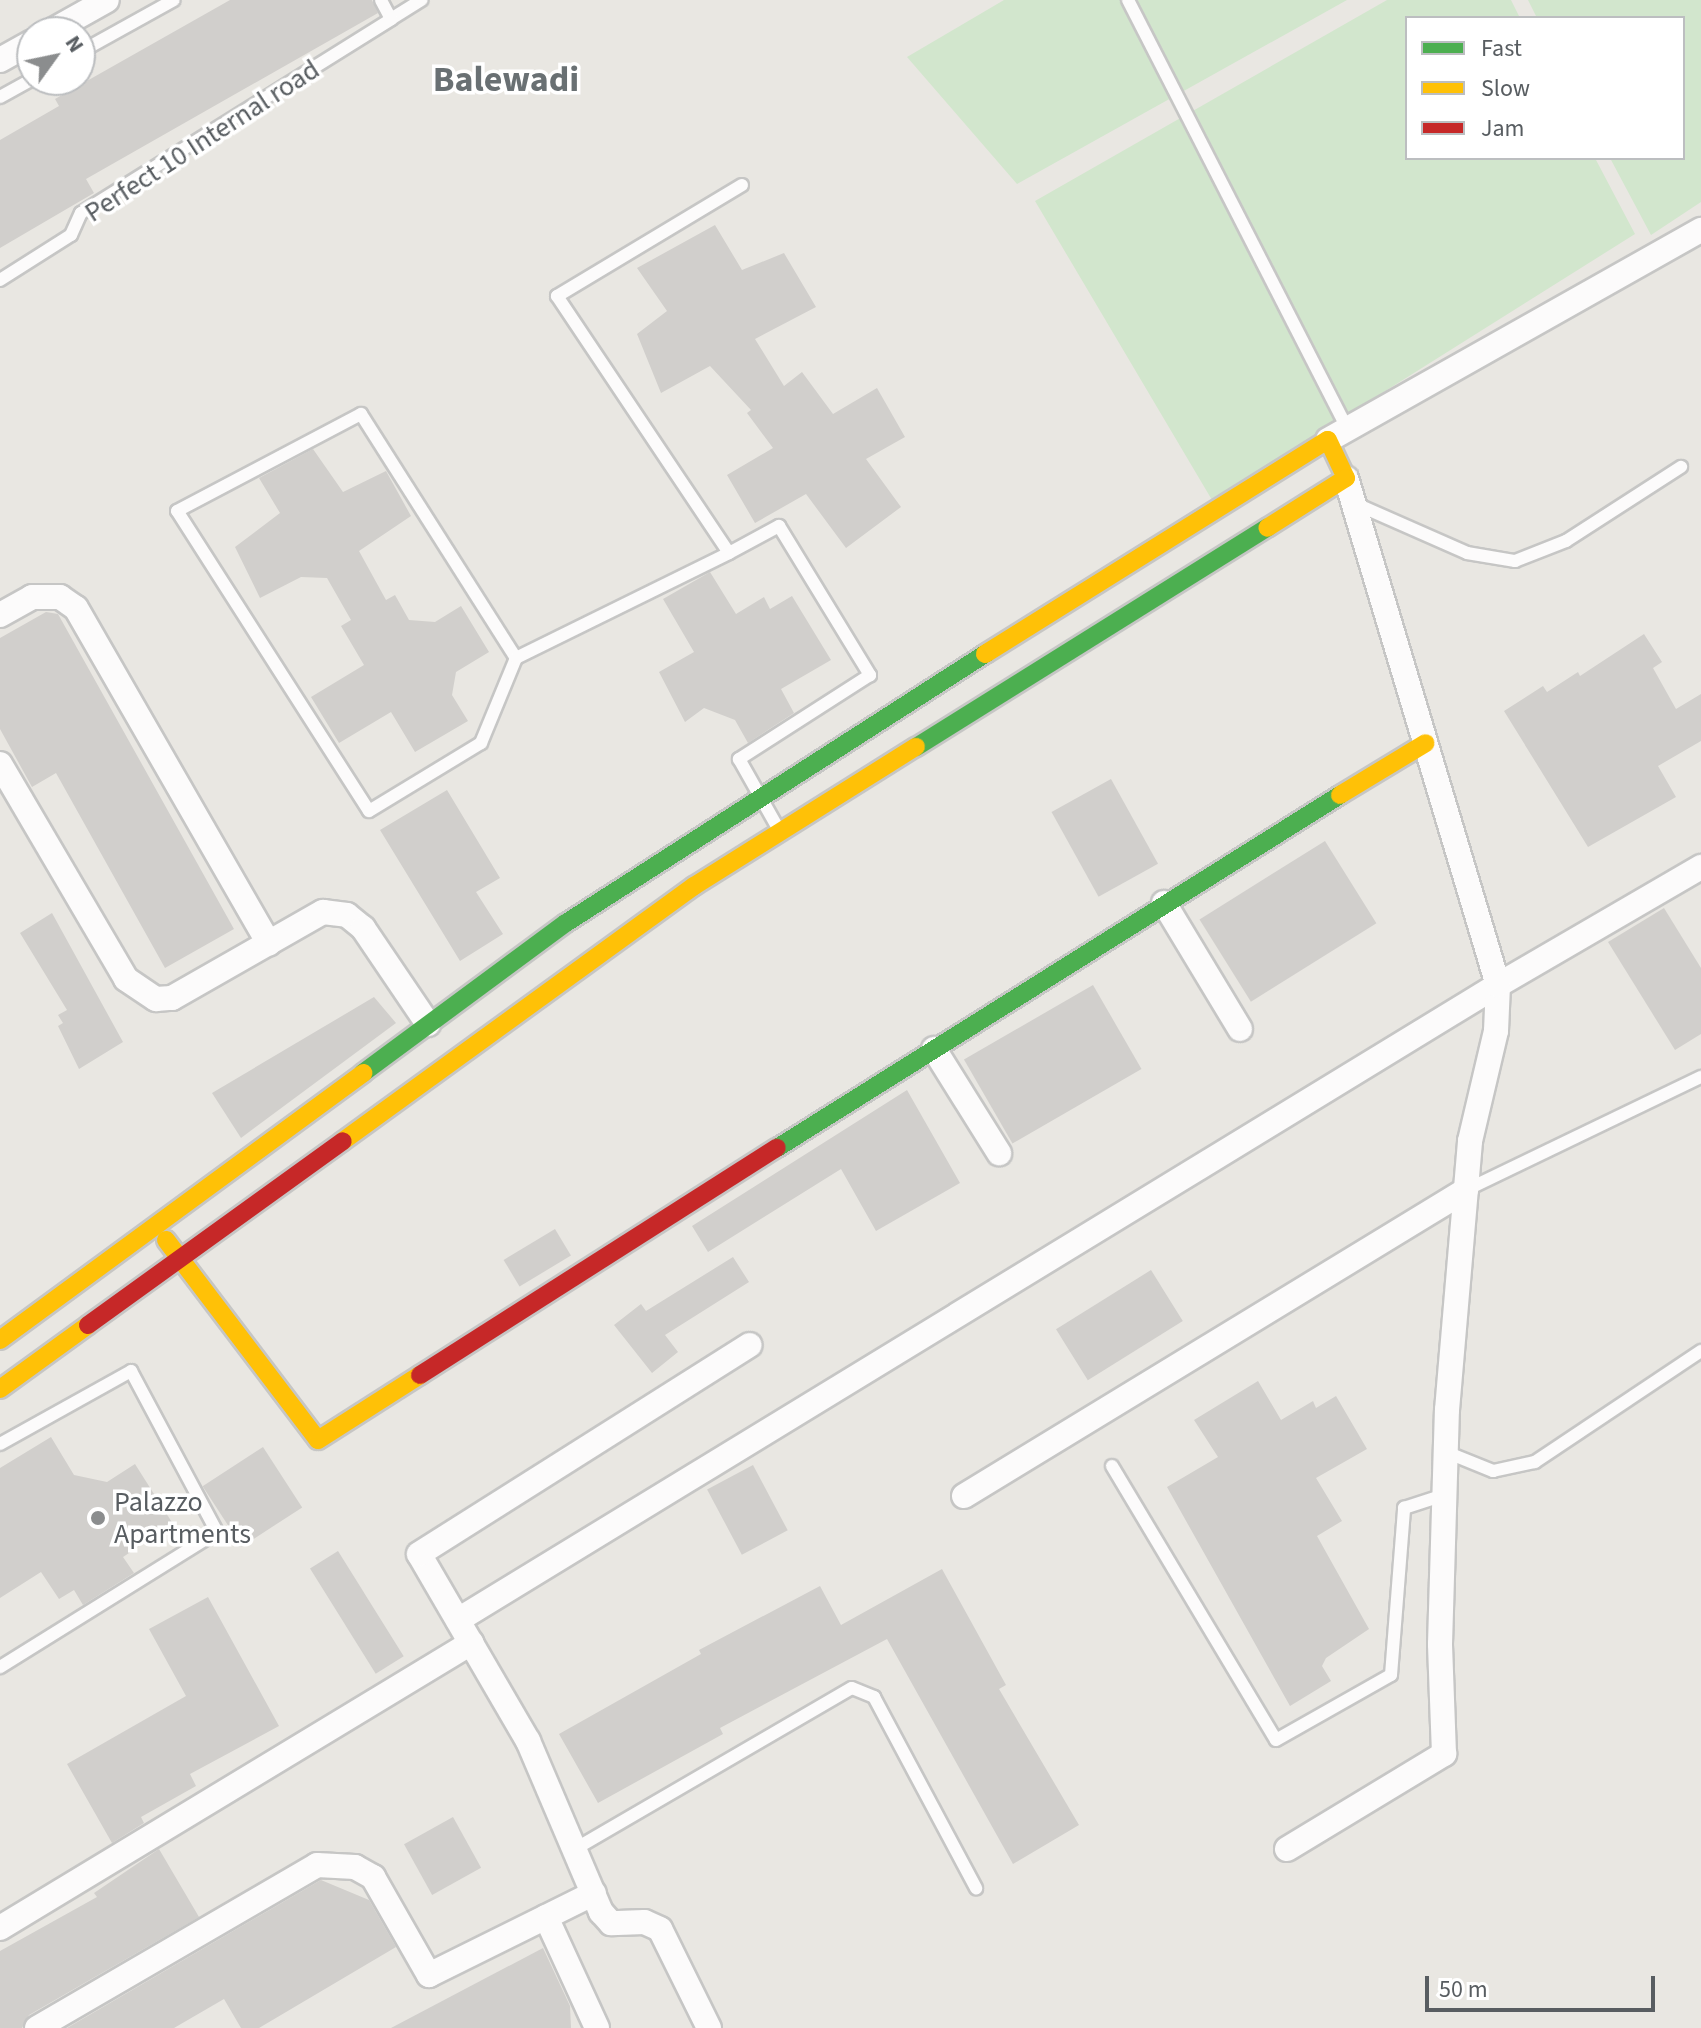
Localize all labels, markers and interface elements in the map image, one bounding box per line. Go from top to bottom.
north arrow [16,16,96,96]
legend [1405,16,1685,160]
text: N [57,29,92,59]
text: Fast [1481,31,1522,66]
street label: Perfect 10 Internal road [78,53,326,229]
district label: Balewadi [433,58,579,102]
text: Slow [1481,71,1530,106]
text: Jam [1481,111,1525,146]
place label: Palazzo Apartments [114,1485,251,1551]
marker: Palazzo Apartments [89,1509,107,1527]
scale bar [1429,1960,1659,2010]
text: 50 m [1439,1972,1488,2007]

